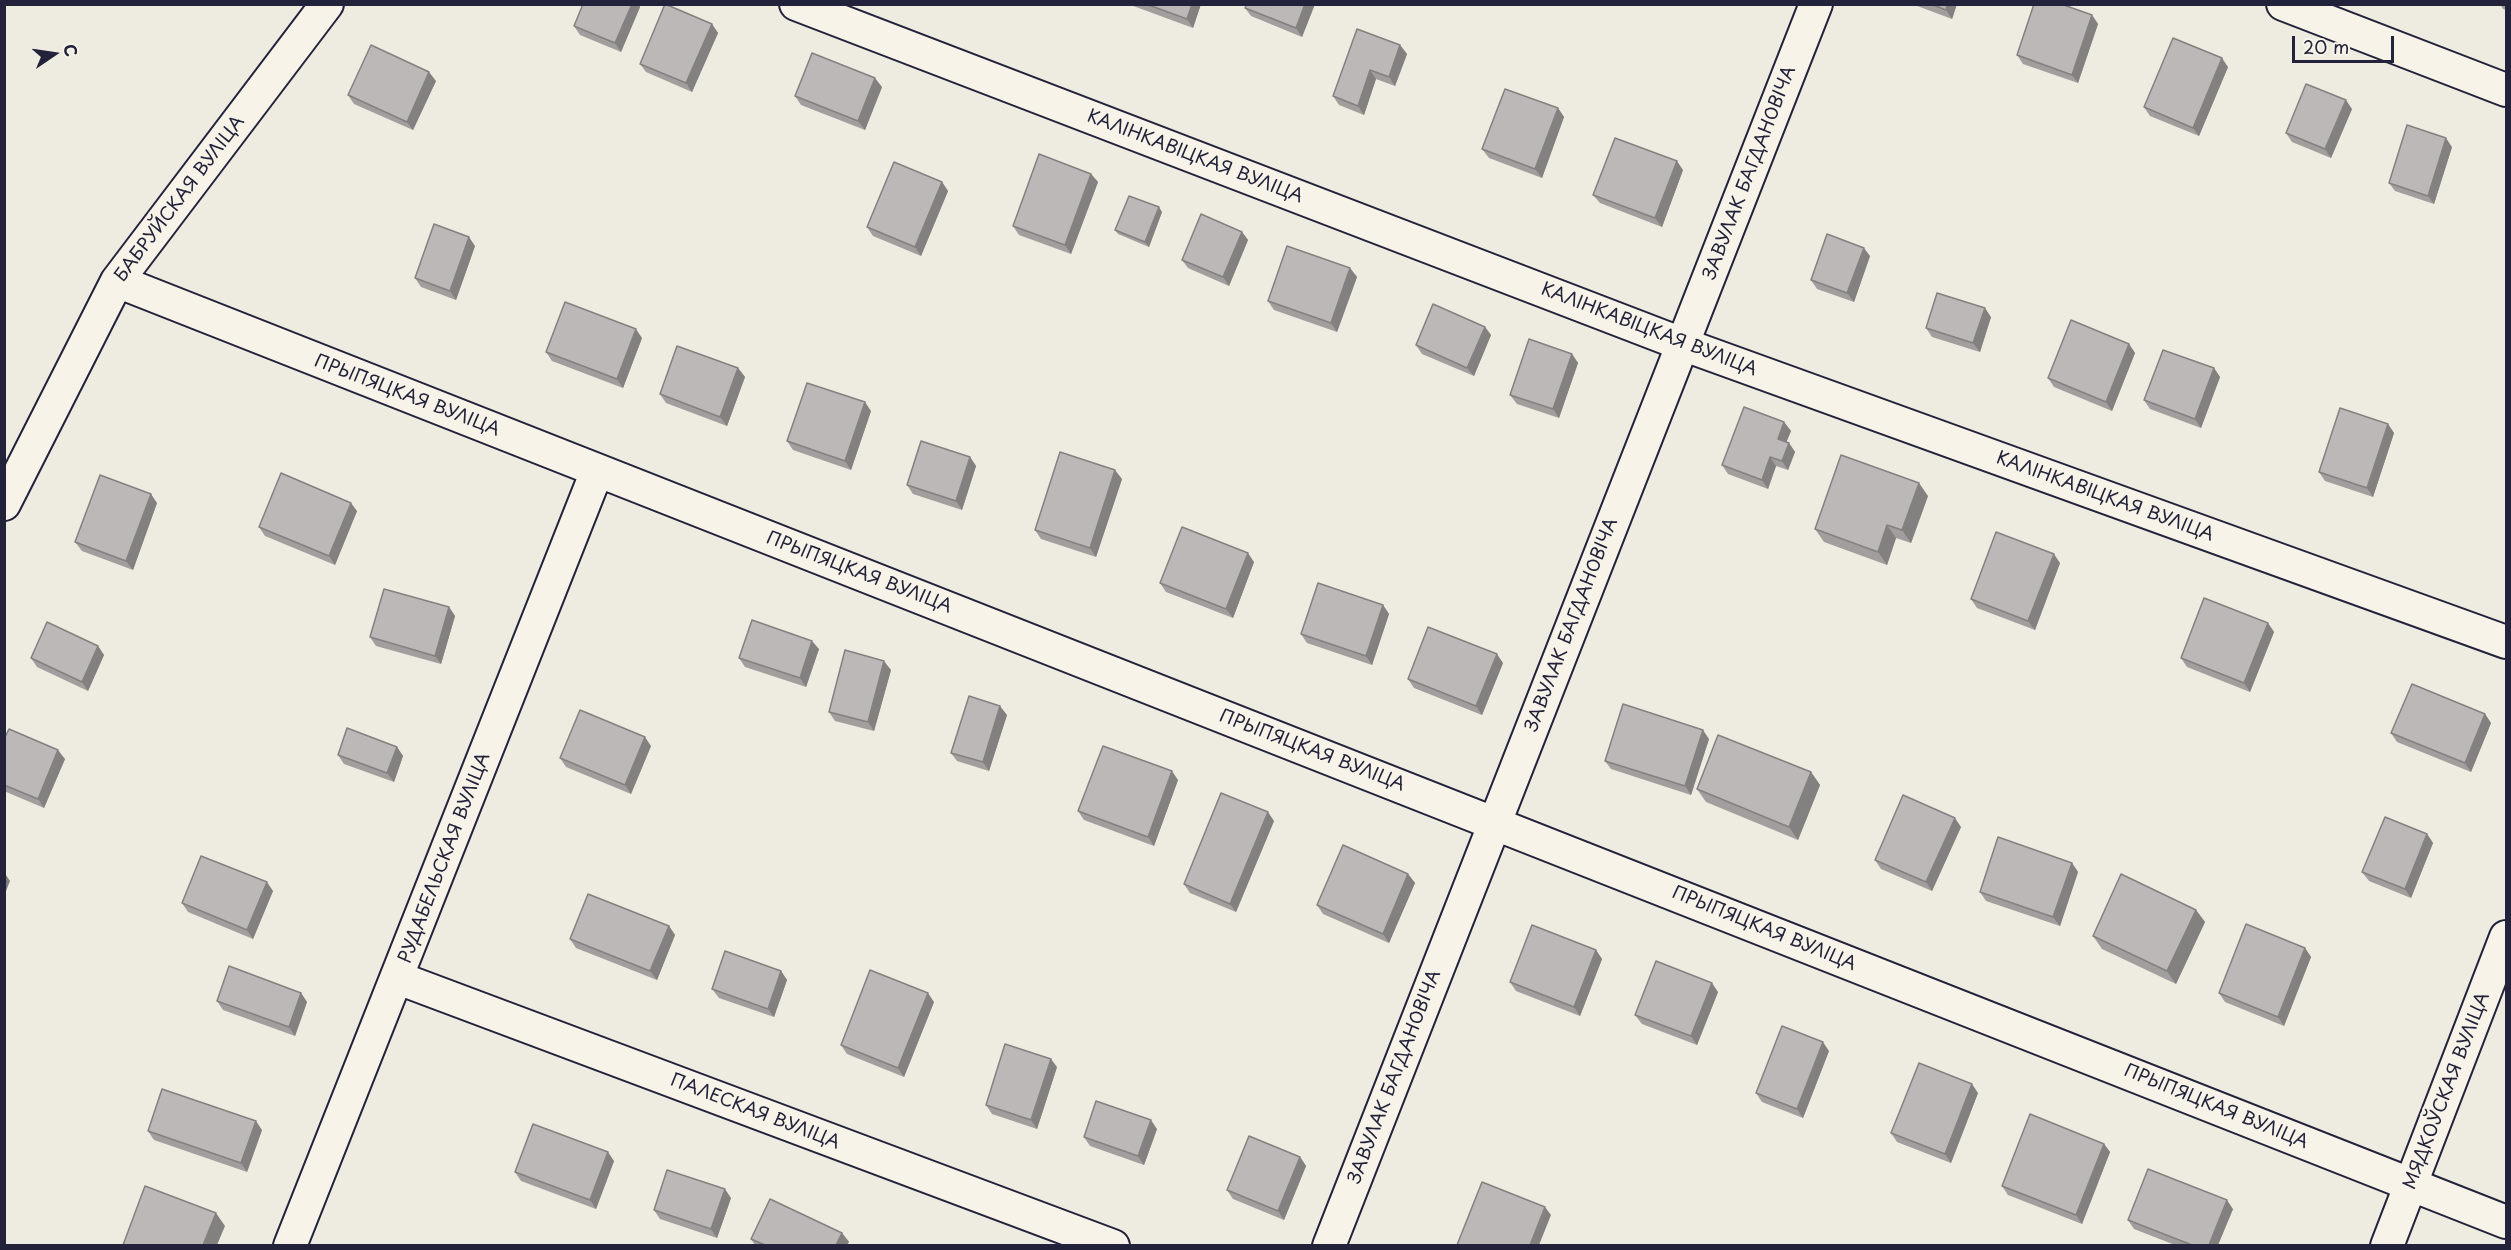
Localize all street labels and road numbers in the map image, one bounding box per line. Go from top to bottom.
street label: ЗАВУЛАК БАГДАНОВІЧА [1699,63,1801,283]
street label: КАЛІНКАВІЦКАЯ ВУЛІЦА [1084,106,1306,208]
street label: БАБРУЙСКАЯ ВУЛІЦА [111,112,249,286]
street label: КАЛІНКАВІЦКАЯ ВУЛІЦА [1538,279,1760,381]
street label: ПРЫПЯЦКАЯ ВУЛІЦА [311,351,503,441]
street label: КАЛІНКАВІЦКАЯ ВУЛІЦА [1993,448,2217,546]
street label: ЗАВУЛАК БАГДАНОВІЧА [1521,515,1623,735]
street label: ПРЫПЯЦКАЯ ВУЛІЦА [763,528,955,618]
street label: ПРЫПЯЦКАЯ ВУЛІЦА [1216,706,1408,796]
street label: РУДАБЕЛЬСКАЯ ВУЛІЦА [395,750,495,966]
street label: ПРЫПЯЦКАЯ ВУЛІЦА [1669,882,1859,976]
street label: ЗАВУЛАК БАГДАНОВІЧА [1344,967,1446,1187]
street label: МЯДКОЎСКАЯ ВУЛІЦА [2399,989,2495,1193]
street label: ПРЫПЯЦКАЯ ВУЛІЦА [2121,1060,2311,1154]
street label: ПАЛЕСКАЯ ВУЛІЦА [667,1070,843,1154]

